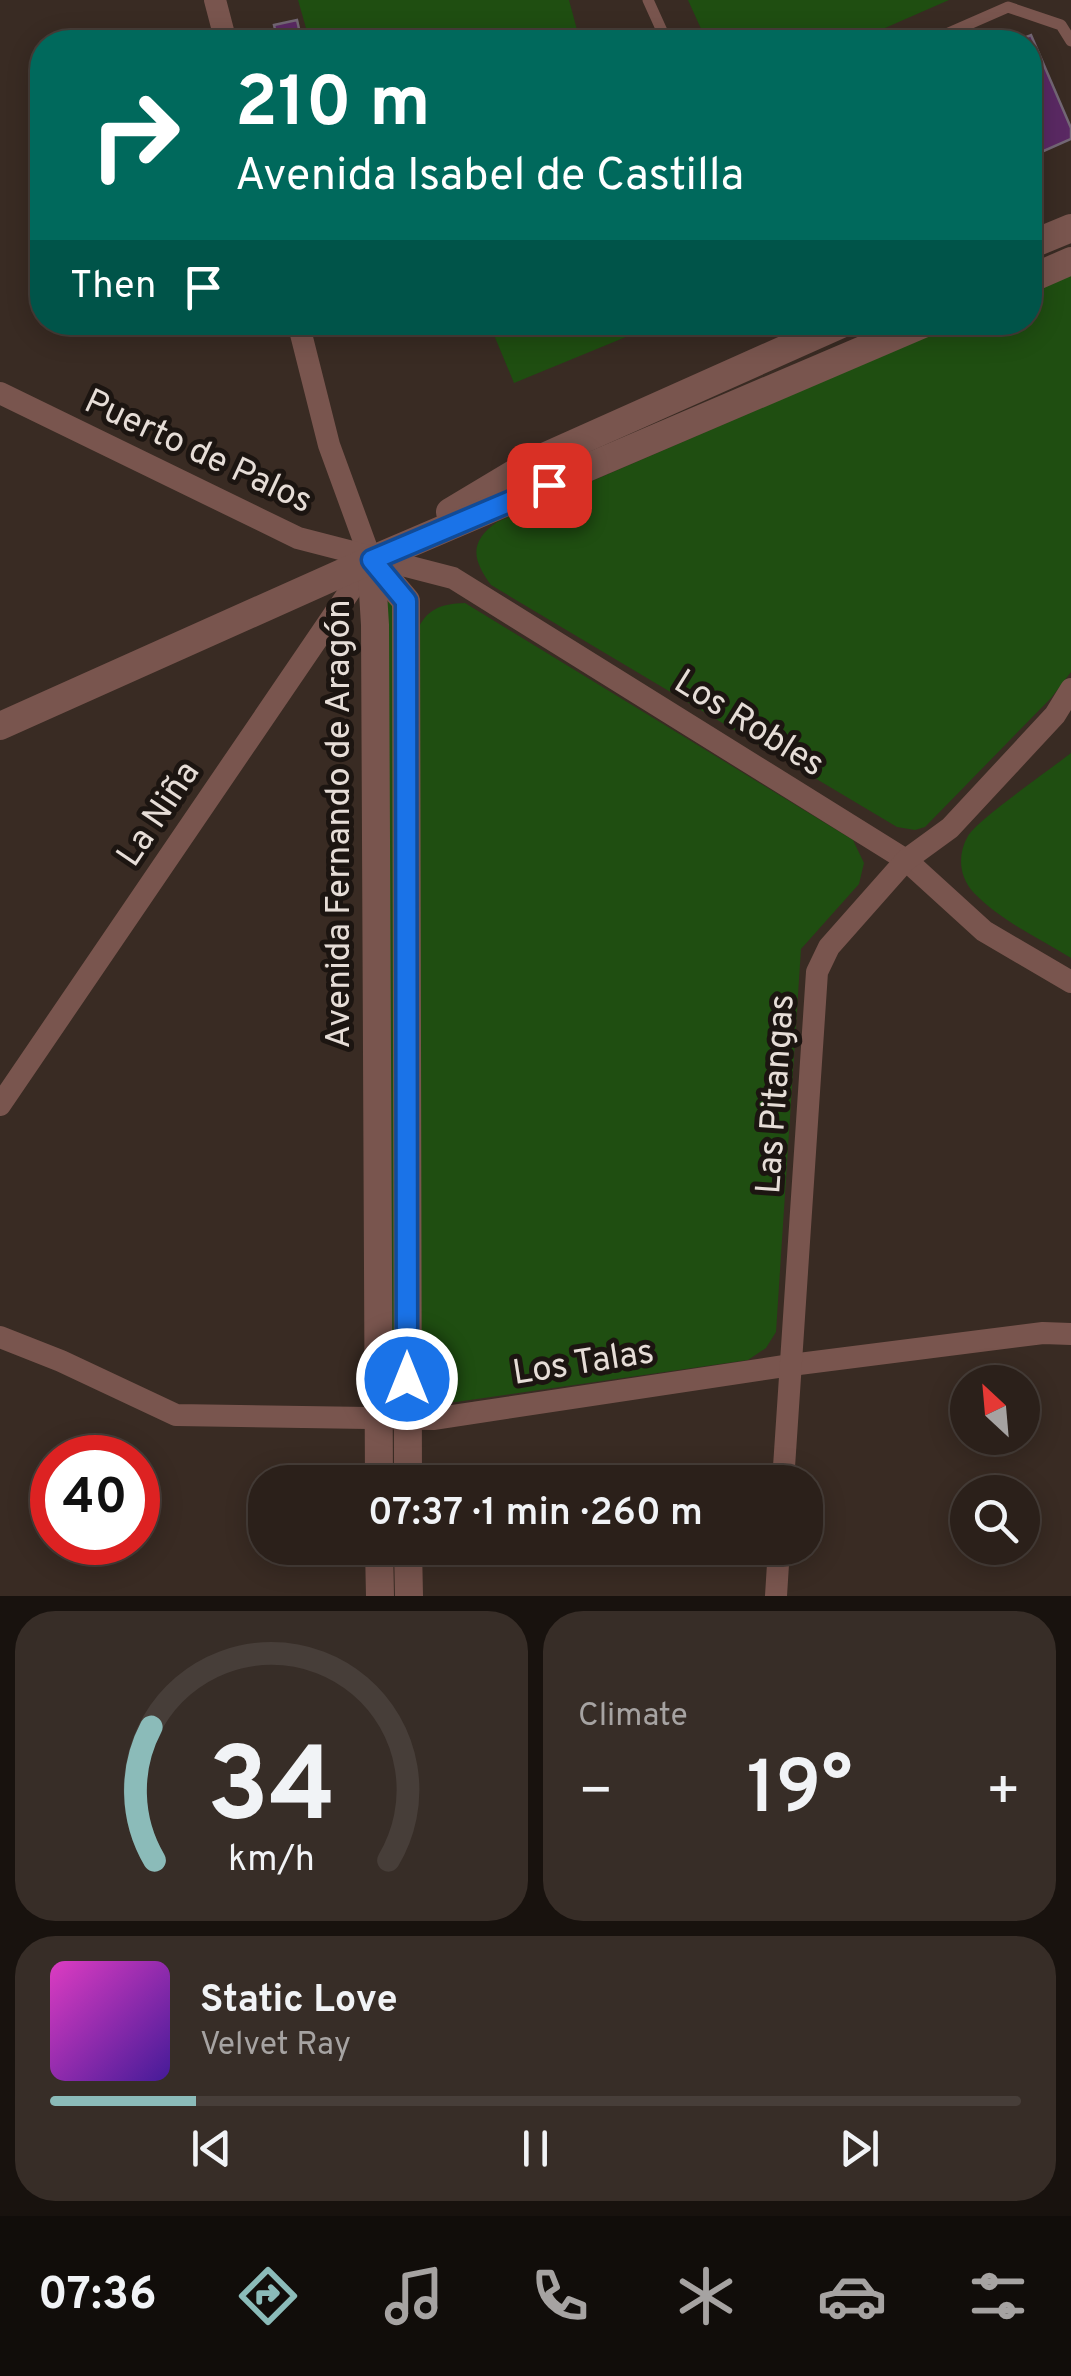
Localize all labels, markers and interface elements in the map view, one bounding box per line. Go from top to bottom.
text: 210 m [235,62,431,151]
icon: right [70,70,200,200]
text: Avenida Isabel de Castilla [235,149,744,206]
icon: arrive [176,260,231,315]
text: Then [70,263,156,312]
street label: Puerto de Palos [77,381,319,525]
pin [507,443,592,528]
icon: arrive [522,458,577,513]
street label: Avenida Fernando de Aragón [318,599,362,1049]
street label: Los Robles [665,661,832,788]
street label: La Niña [108,753,211,876]
street label: Las Pitangas [748,993,806,1196]
position arrow [355,1327,459,1431]
street label: Los Talas [510,1331,657,1397]
north arrow [950,1365,1040,1455]
map controls [950,1365,1040,1565]
speed limit sign: 40 [30,1435,160,1565]
button: search [950,1475,1040,1565]
text: 07:37 · 1 min · 260 m [368,1490,703,1539]
text: Climate [578,1697,688,1737]
text: 34 [207,1726,336,1858]
text: 19° [746,1745,853,1840]
text: − [578,1759,613,1829]
text: + [986,1759,1021,1829]
text: km/h [228,1838,315,1884]
text: Static Love [200,1977,398,2026]
text: Velvet Ray [200,2026,351,2066]
icon: previous [184,2121,239,2176]
icon: pause [508,2121,563,2176]
icon: next [832,2121,887,2176]
icon: directions [233,2261,303,2331]
icon: music [379,2261,449,2331]
icon: phone [525,2261,595,2331]
icon: climate [671,2261,741,2331]
icon: car [817,2261,887,2331]
icon: filters [963,2261,1033,2331]
text: 07:36 [38,2268,157,2325]

